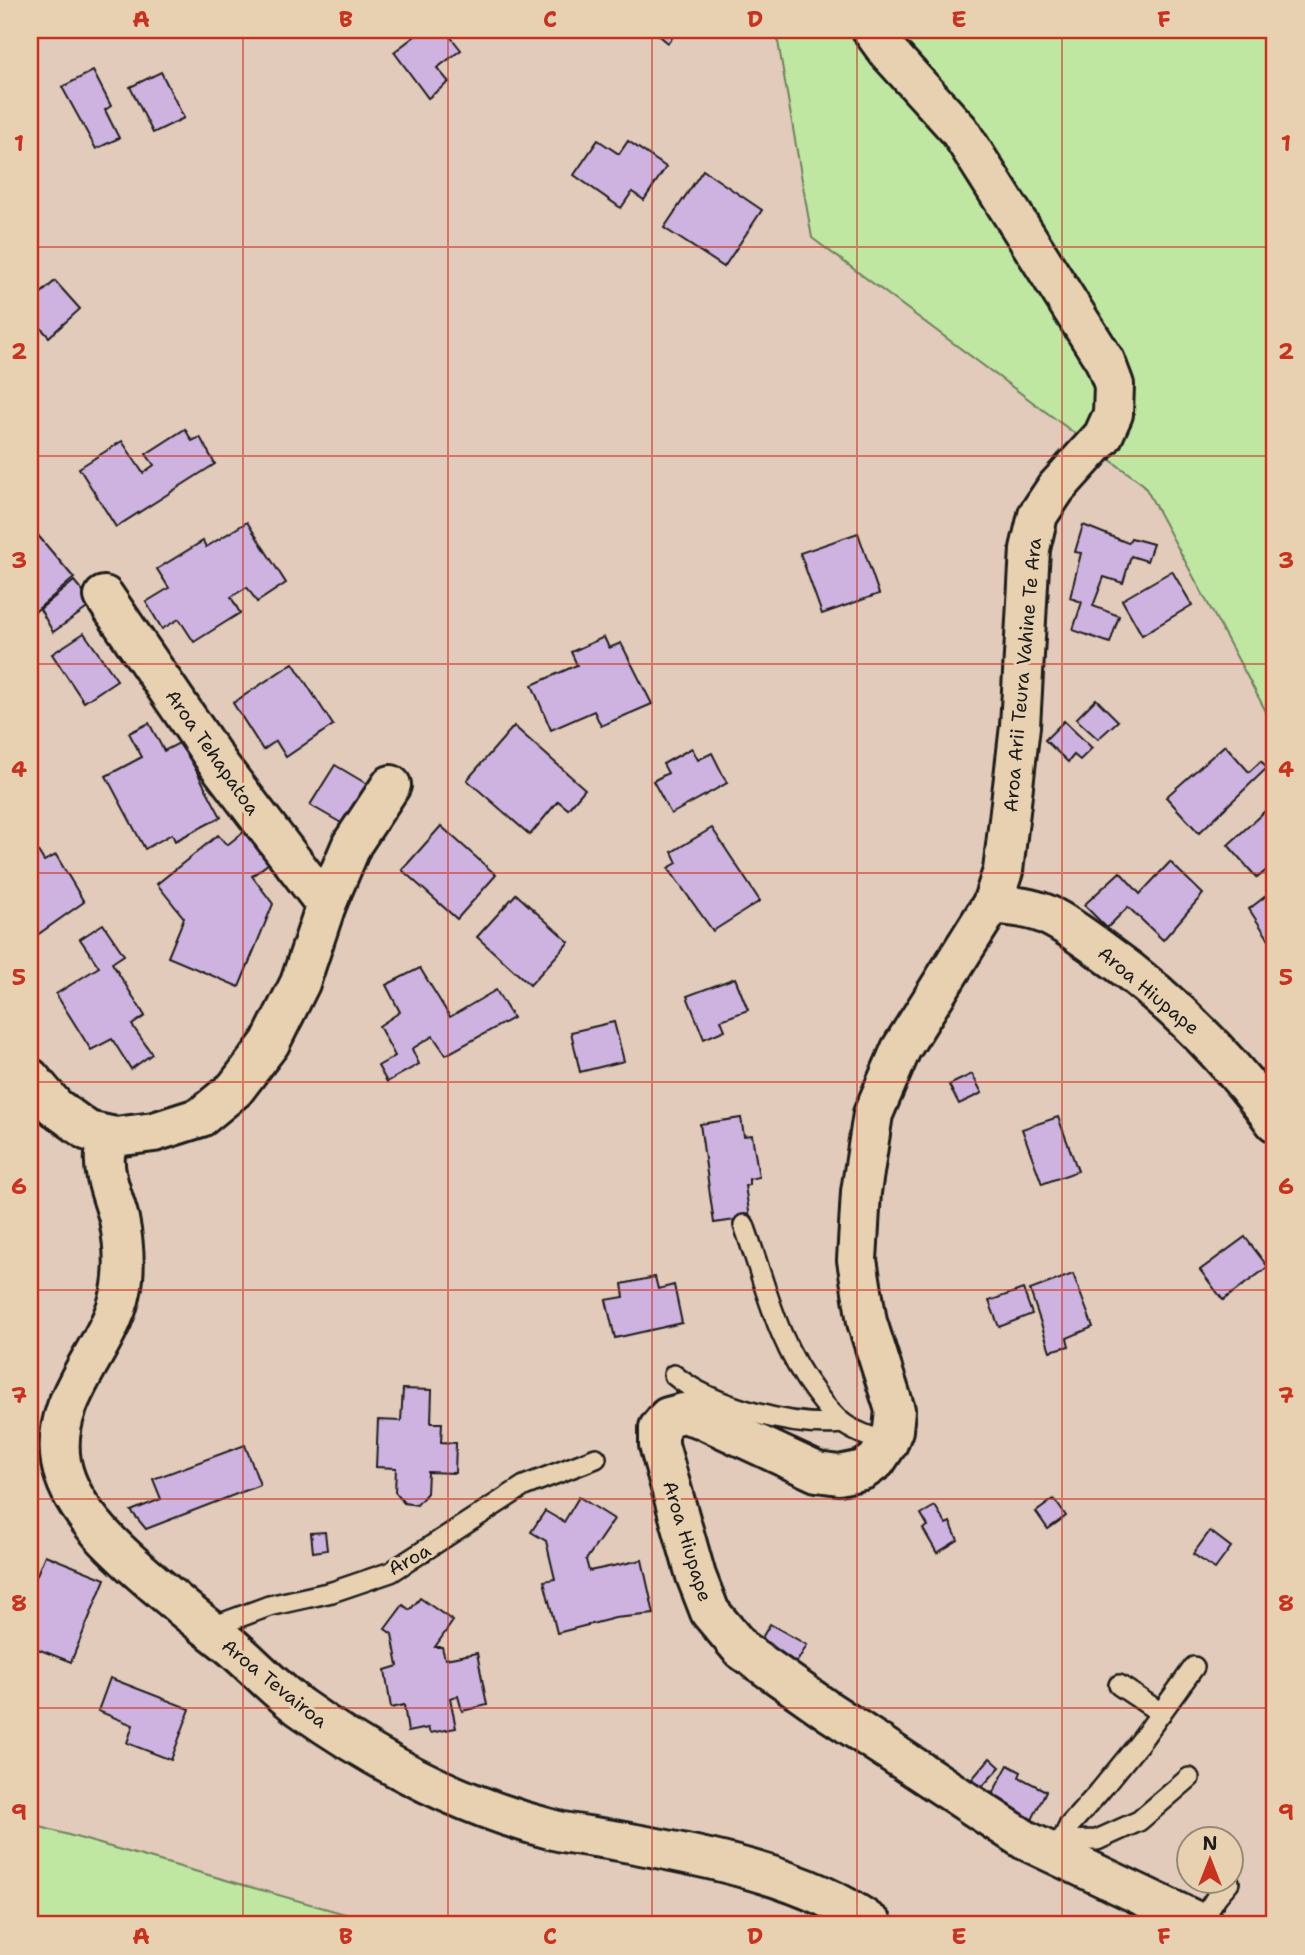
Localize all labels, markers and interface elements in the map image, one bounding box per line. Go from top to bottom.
text: A [132,4,150,34]
text: B [339,4,353,34]
text: C [543,4,557,34]
text: D [747,4,763,34]
text: E [951,4,967,34]
text: F [1157,4,1171,34]
text: 1 [14,128,24,158]
text: 1 [1281,128,1291,158]
text: 2 [11,336,27,366]
text: 2 [1278,336,1294,366]
street label: Aroa Arii Teura Vahine Te Ara [998,537,1047,813]
text: 3 [11,545,27,575]
text: 3 [1278,545,1294,575]
street label: Aroa Tehapatoa [160,685,265,820]
text: 4 [11,754,27,784]
text: 4 [1278,754,1294,784]
street label: Aroa Hiupape [1093,941,1205,1040]
text: 5 [12,962,26,992]
text: 5 [1279,962,1293,992]
text: 6 [11,1171,27,1201]
text: 6 [1278,1171,1294,1201]
text: 7 [11,1380,27,1410]
text: 7 [1278,1380,1294,1410]
street label: Aroa Hiupape [657,1478,718,1605]
street label: Aroa [384,1538,435,1581]
text: 8 [11,1588,27,1618]
text: 8 [1278,1588,1294,1618]
street label: Aroa Tevairoa [217,1633,333,1734]
text: 9 [11,1797,27,1827]
text: 9 [1278,1797,1294,1827]
north arrow [1176,1826,1246,1896]
text: N [1202,1831,1218,1856]
text: A [132,1921,150,1951]
text: B [339,1921,353,1951]
text: C [543,1921,557,1951]
text: D [747,1921,763,1951]
text: E [951,1921,967,1951]
text: F [1157,1921,1171,1951]

